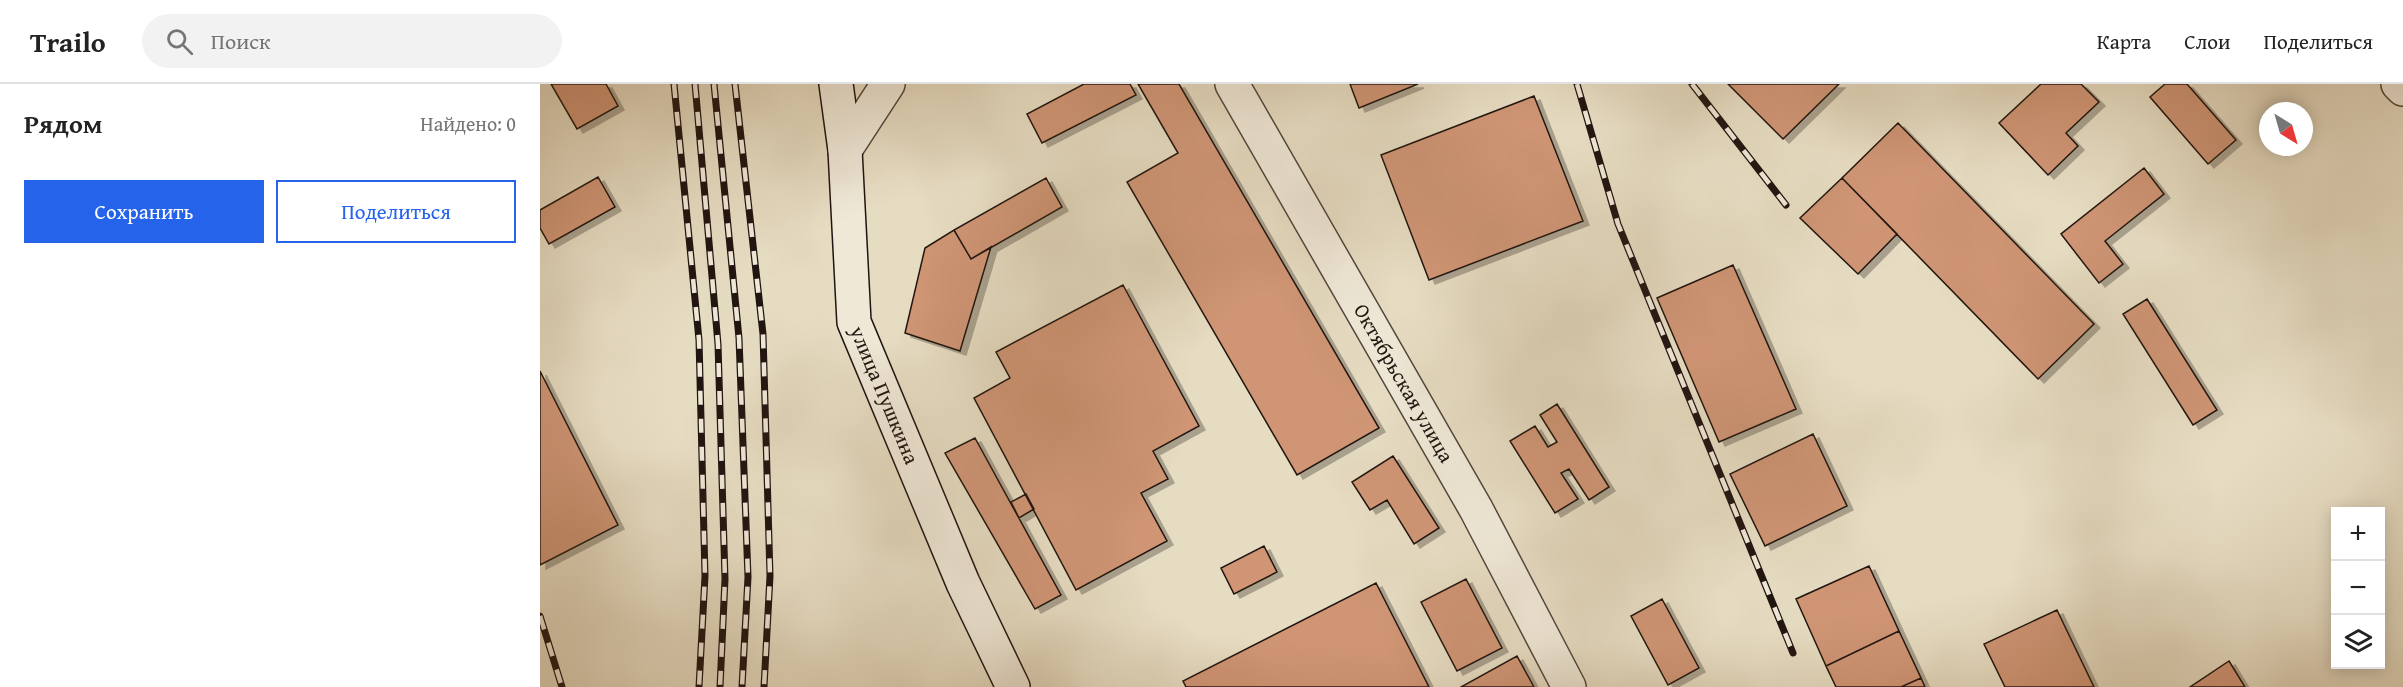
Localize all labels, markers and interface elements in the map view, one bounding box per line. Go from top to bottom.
search box [142,14,562,68]
text: Trailo [30,21,106,62]
icon: search [163,25,196,58]
text: Поиск [211,25,271,57]
text: Карта [2097,26,2151,57]
text: Слои [2184,26,2230,57]
text: Поделиться [2263,26,2373,57]
north arrow [2259,102,2313,156]
text: Рядом [24,104,102,143]
text: Найдено: 0 [420,109,516,138]
button: Сохранить [24,180,264,243]
button: Поделиться [276,180,516,243]
street label: Октябрьская улица [1346,298,1462,468]
street label: улица Пушкина [842,320,928,469]
map controls [2331,507,2385,669]
button: + [2331,507,2385,561]
button: − [2331,561,2385,615]
button: layers [2331,615,2385,669]

